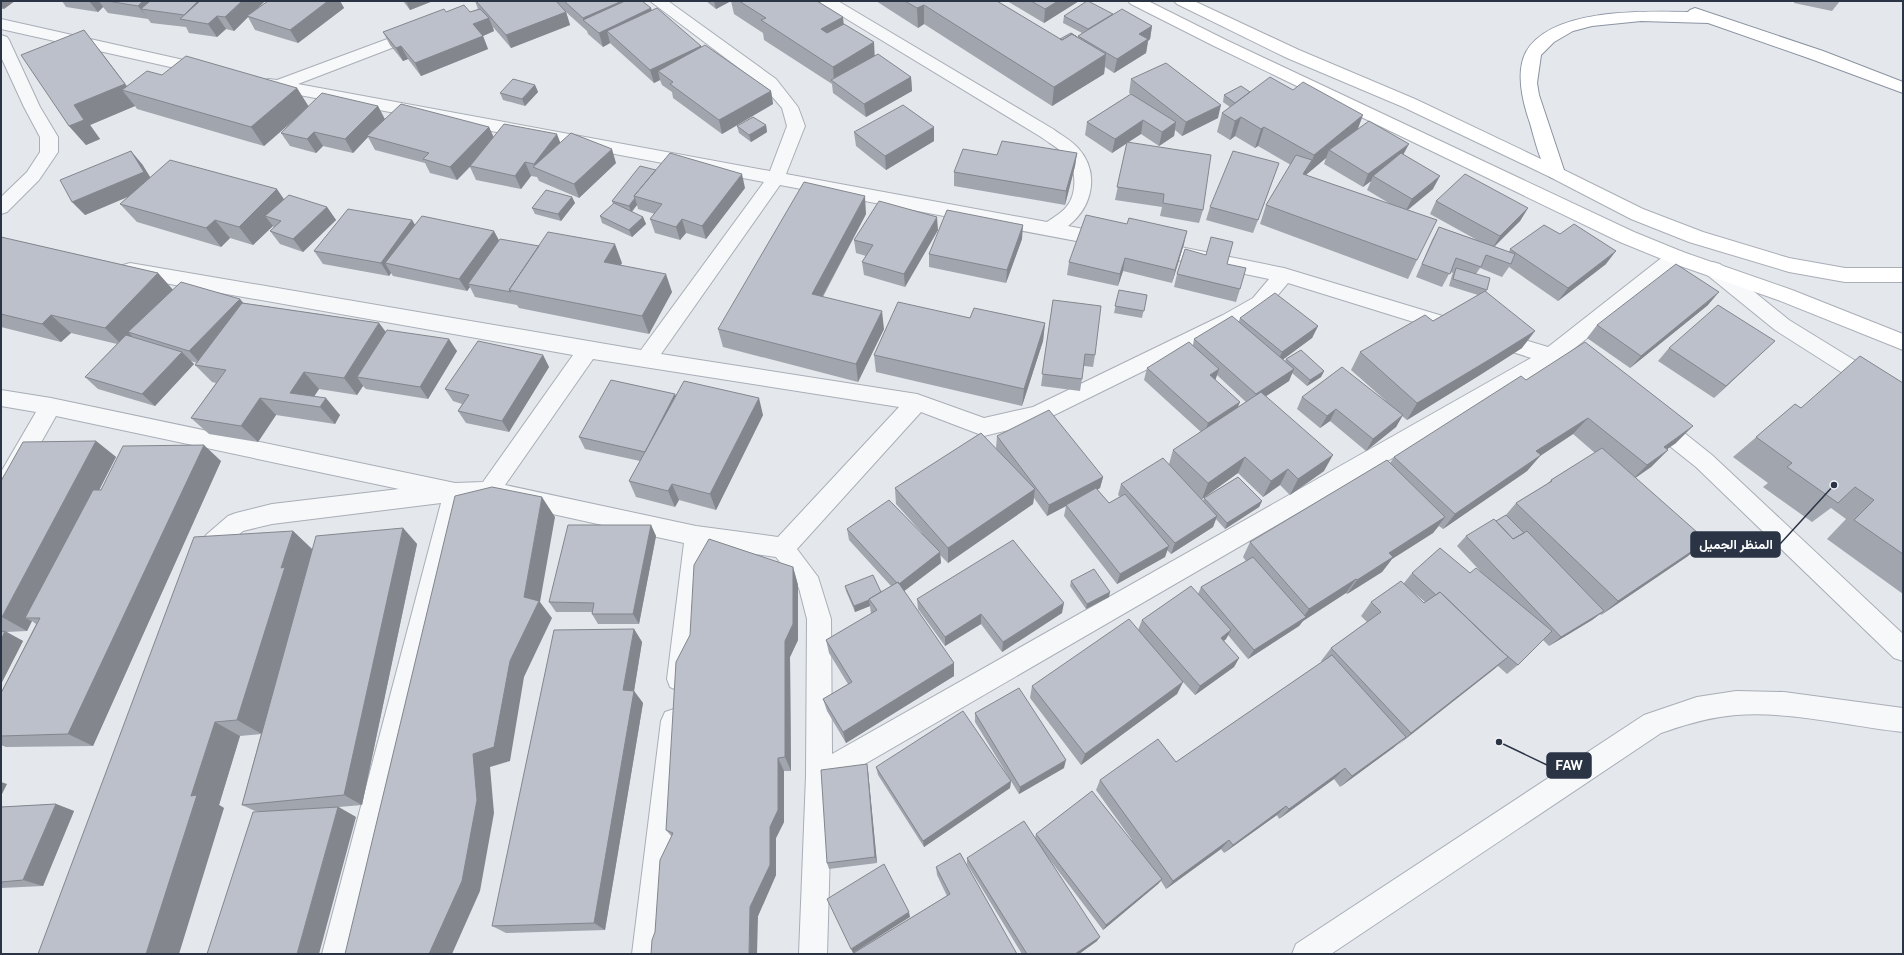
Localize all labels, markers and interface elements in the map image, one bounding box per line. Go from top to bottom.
callout: المنظر الجميل [1691,532,1780,557]
text: المنظر الجميل [1699,537,1773,553]
callout: FAW [1547,753,1591,778]
text: FAW [1555,758,1583,773]

